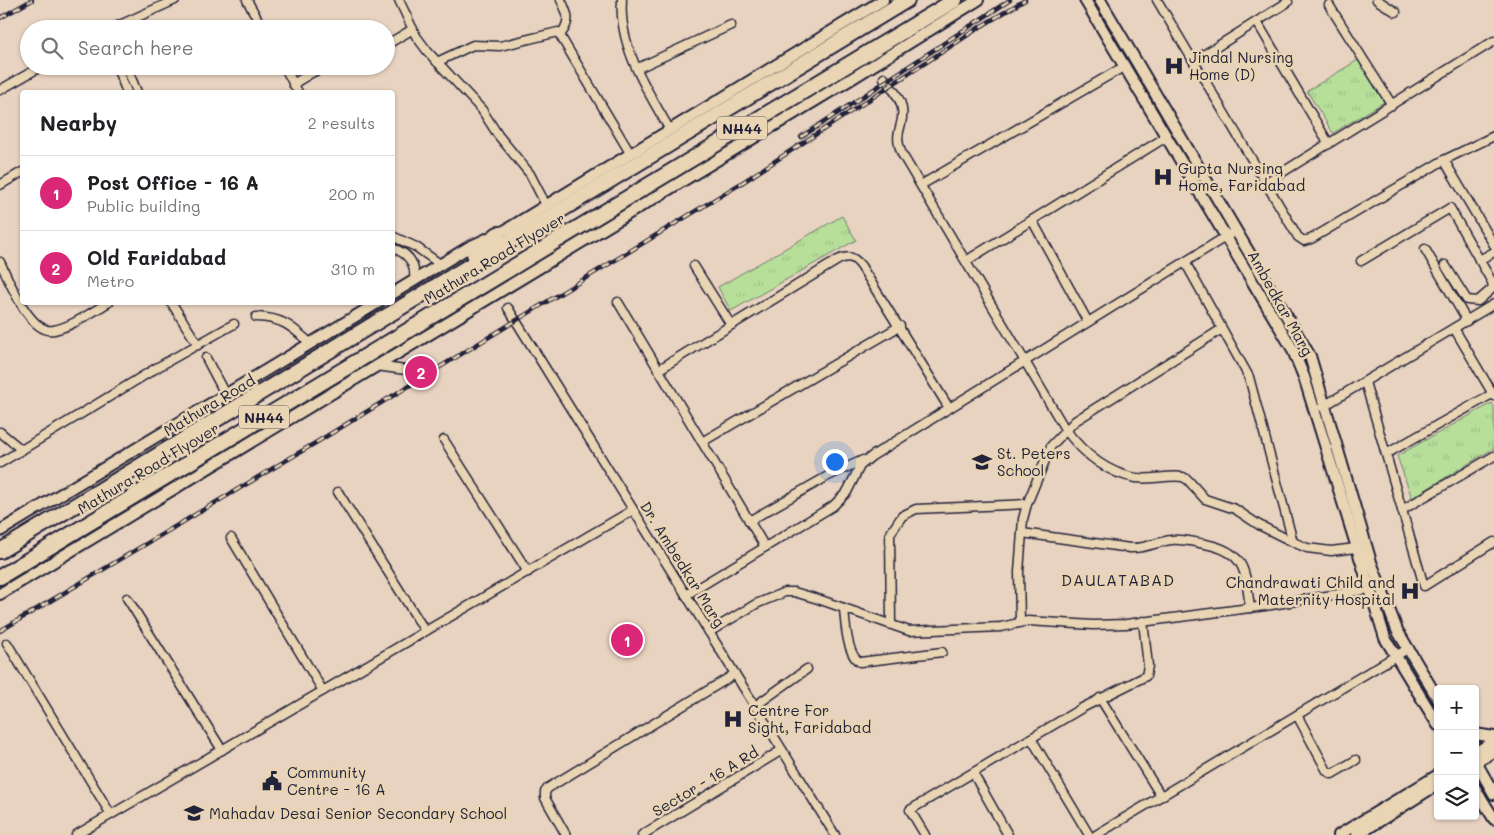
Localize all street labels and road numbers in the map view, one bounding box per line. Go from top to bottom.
road number: NH44 [717,116,767,140]
street label: Mathura Road Flyover [419,208,569,308]
street label: Ambedkar Marg [1244,247,1318,360]
street label: Mathura Road [159,370,259,440]
road number: NH44 [239,406,289,428]
street label: Mathura Road Flyover [73,418,223,518]
street label: Dr. Ambedkar Marg [636,497,730,631]
street label: Sector - 16 A Rd [648,741,762,821]

